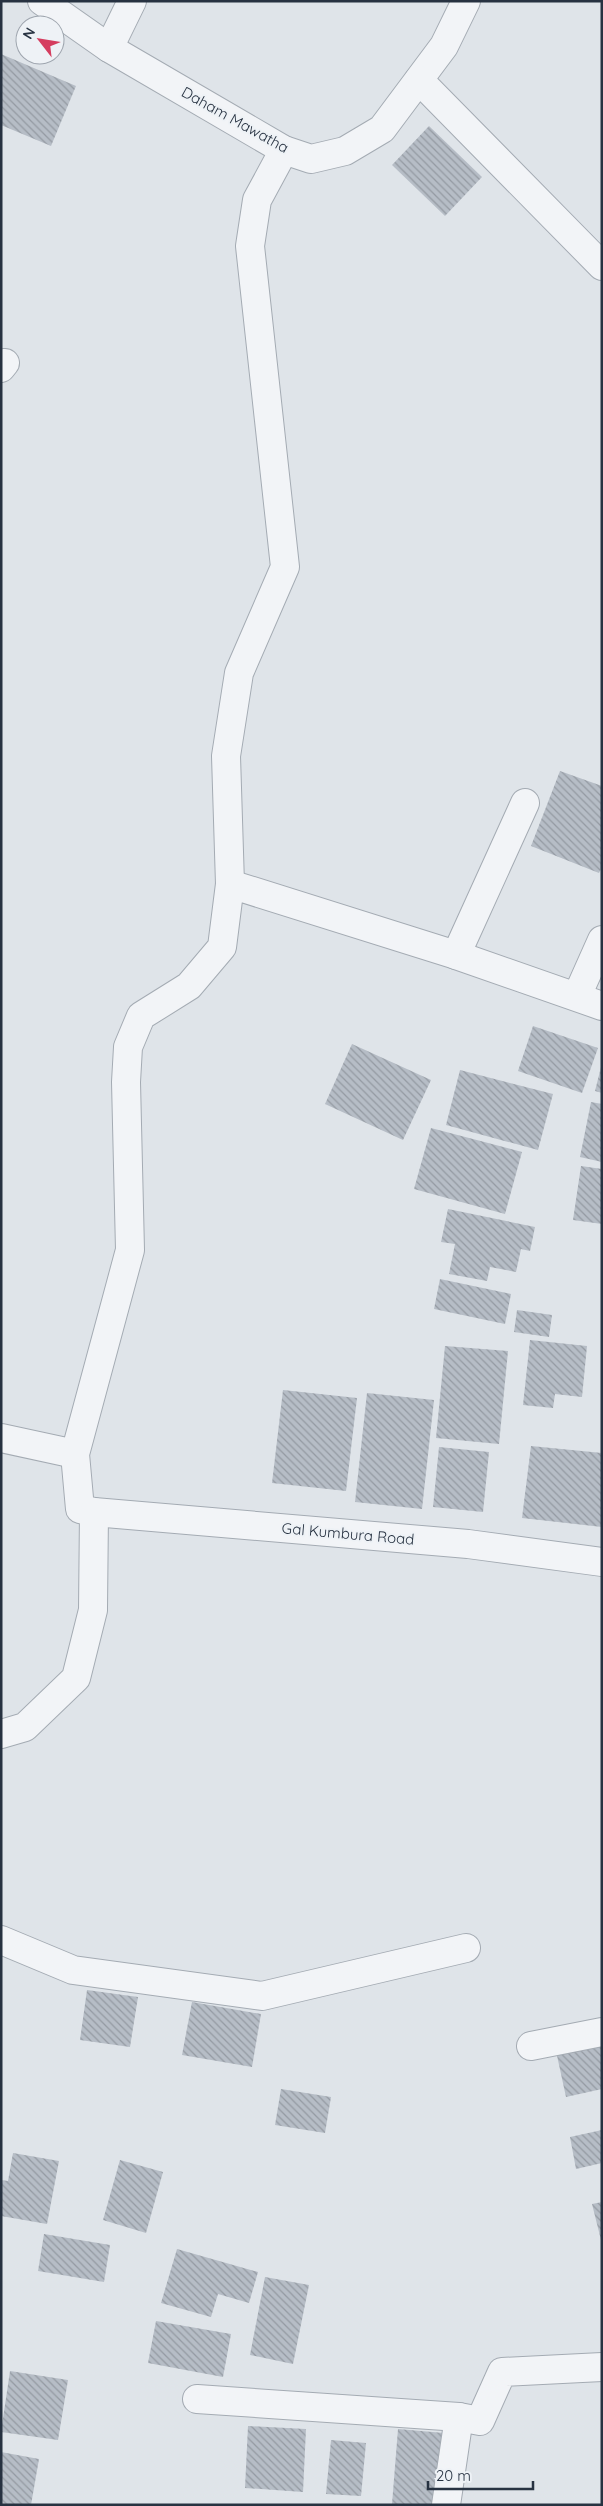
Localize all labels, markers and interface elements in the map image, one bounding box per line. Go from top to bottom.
north arrow [15,15,65,65]
text: N [18,24,39,42]
street label: Daham Mawatha [178,82,292,157]
street label: Gal Kumbura Road [281,1518,415,1549]
scale bar [428,2458,533,2490]
text: 20 m [436,2466,471,2485]

